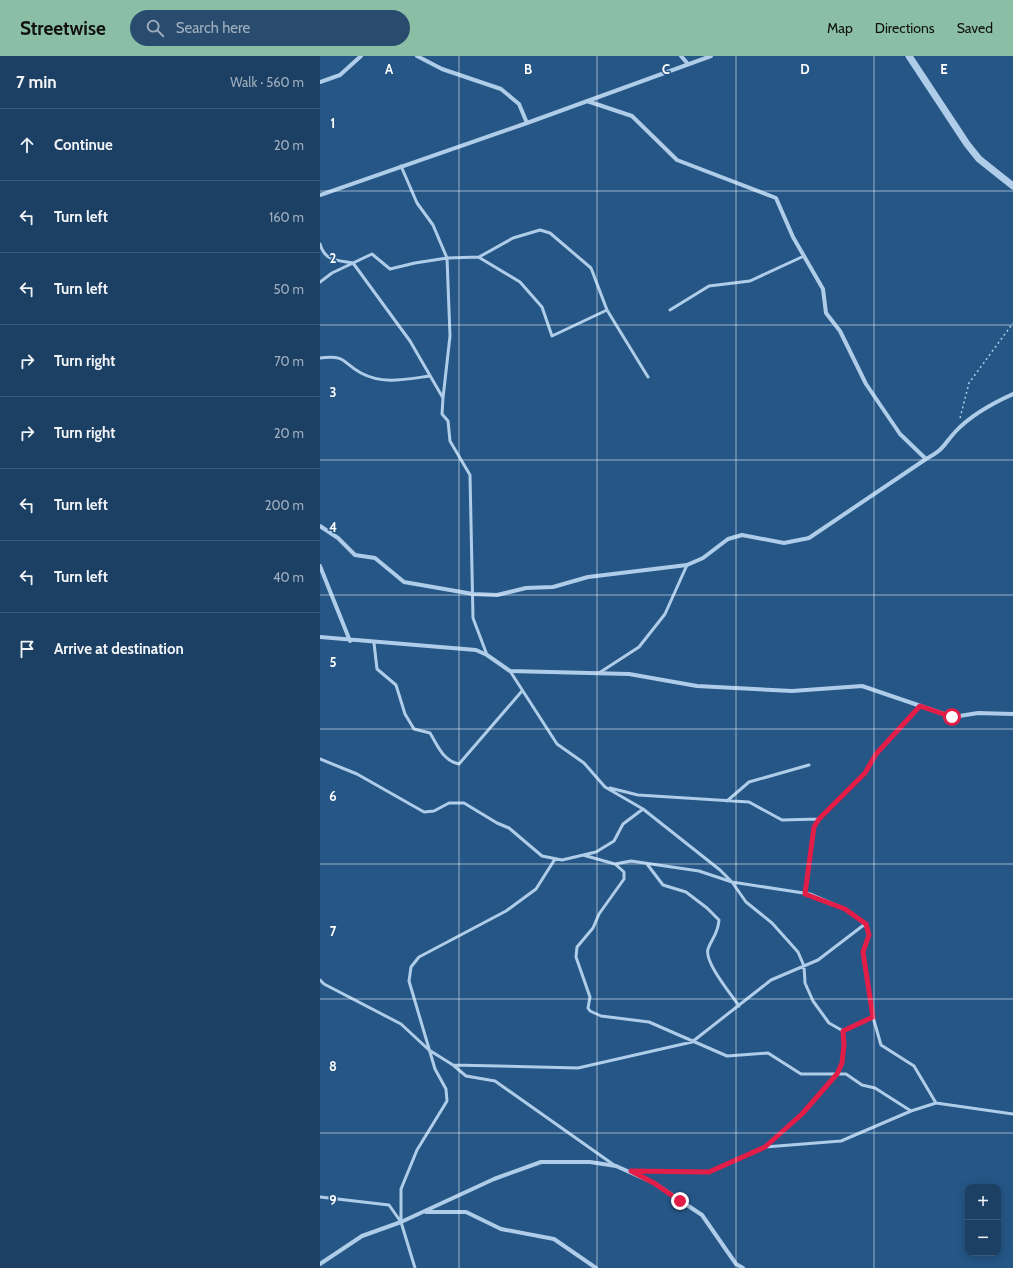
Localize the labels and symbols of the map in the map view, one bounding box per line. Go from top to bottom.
text: A [385,61,394,77]
text: B [524,61,532,77]
text: C [662,61,670,77]
text: D [800,61,810,77]
text: E [940,61,948,77]
text: 1 [331,115,335,131]
text: 2 [330,250,337,266]
text: 3 [329,384,337,400]
text: 4 [329,519,337,535]
text: 5 [330,654,337,670]
route start [943,708,961,726]
text: 6 [329,788,337,804]
text: 7 [330,923,337,939]
text: 8 [329,1058,337,1074]
text: 9 [329,1192,337,1208]
route end [671,1192,689,1210]

